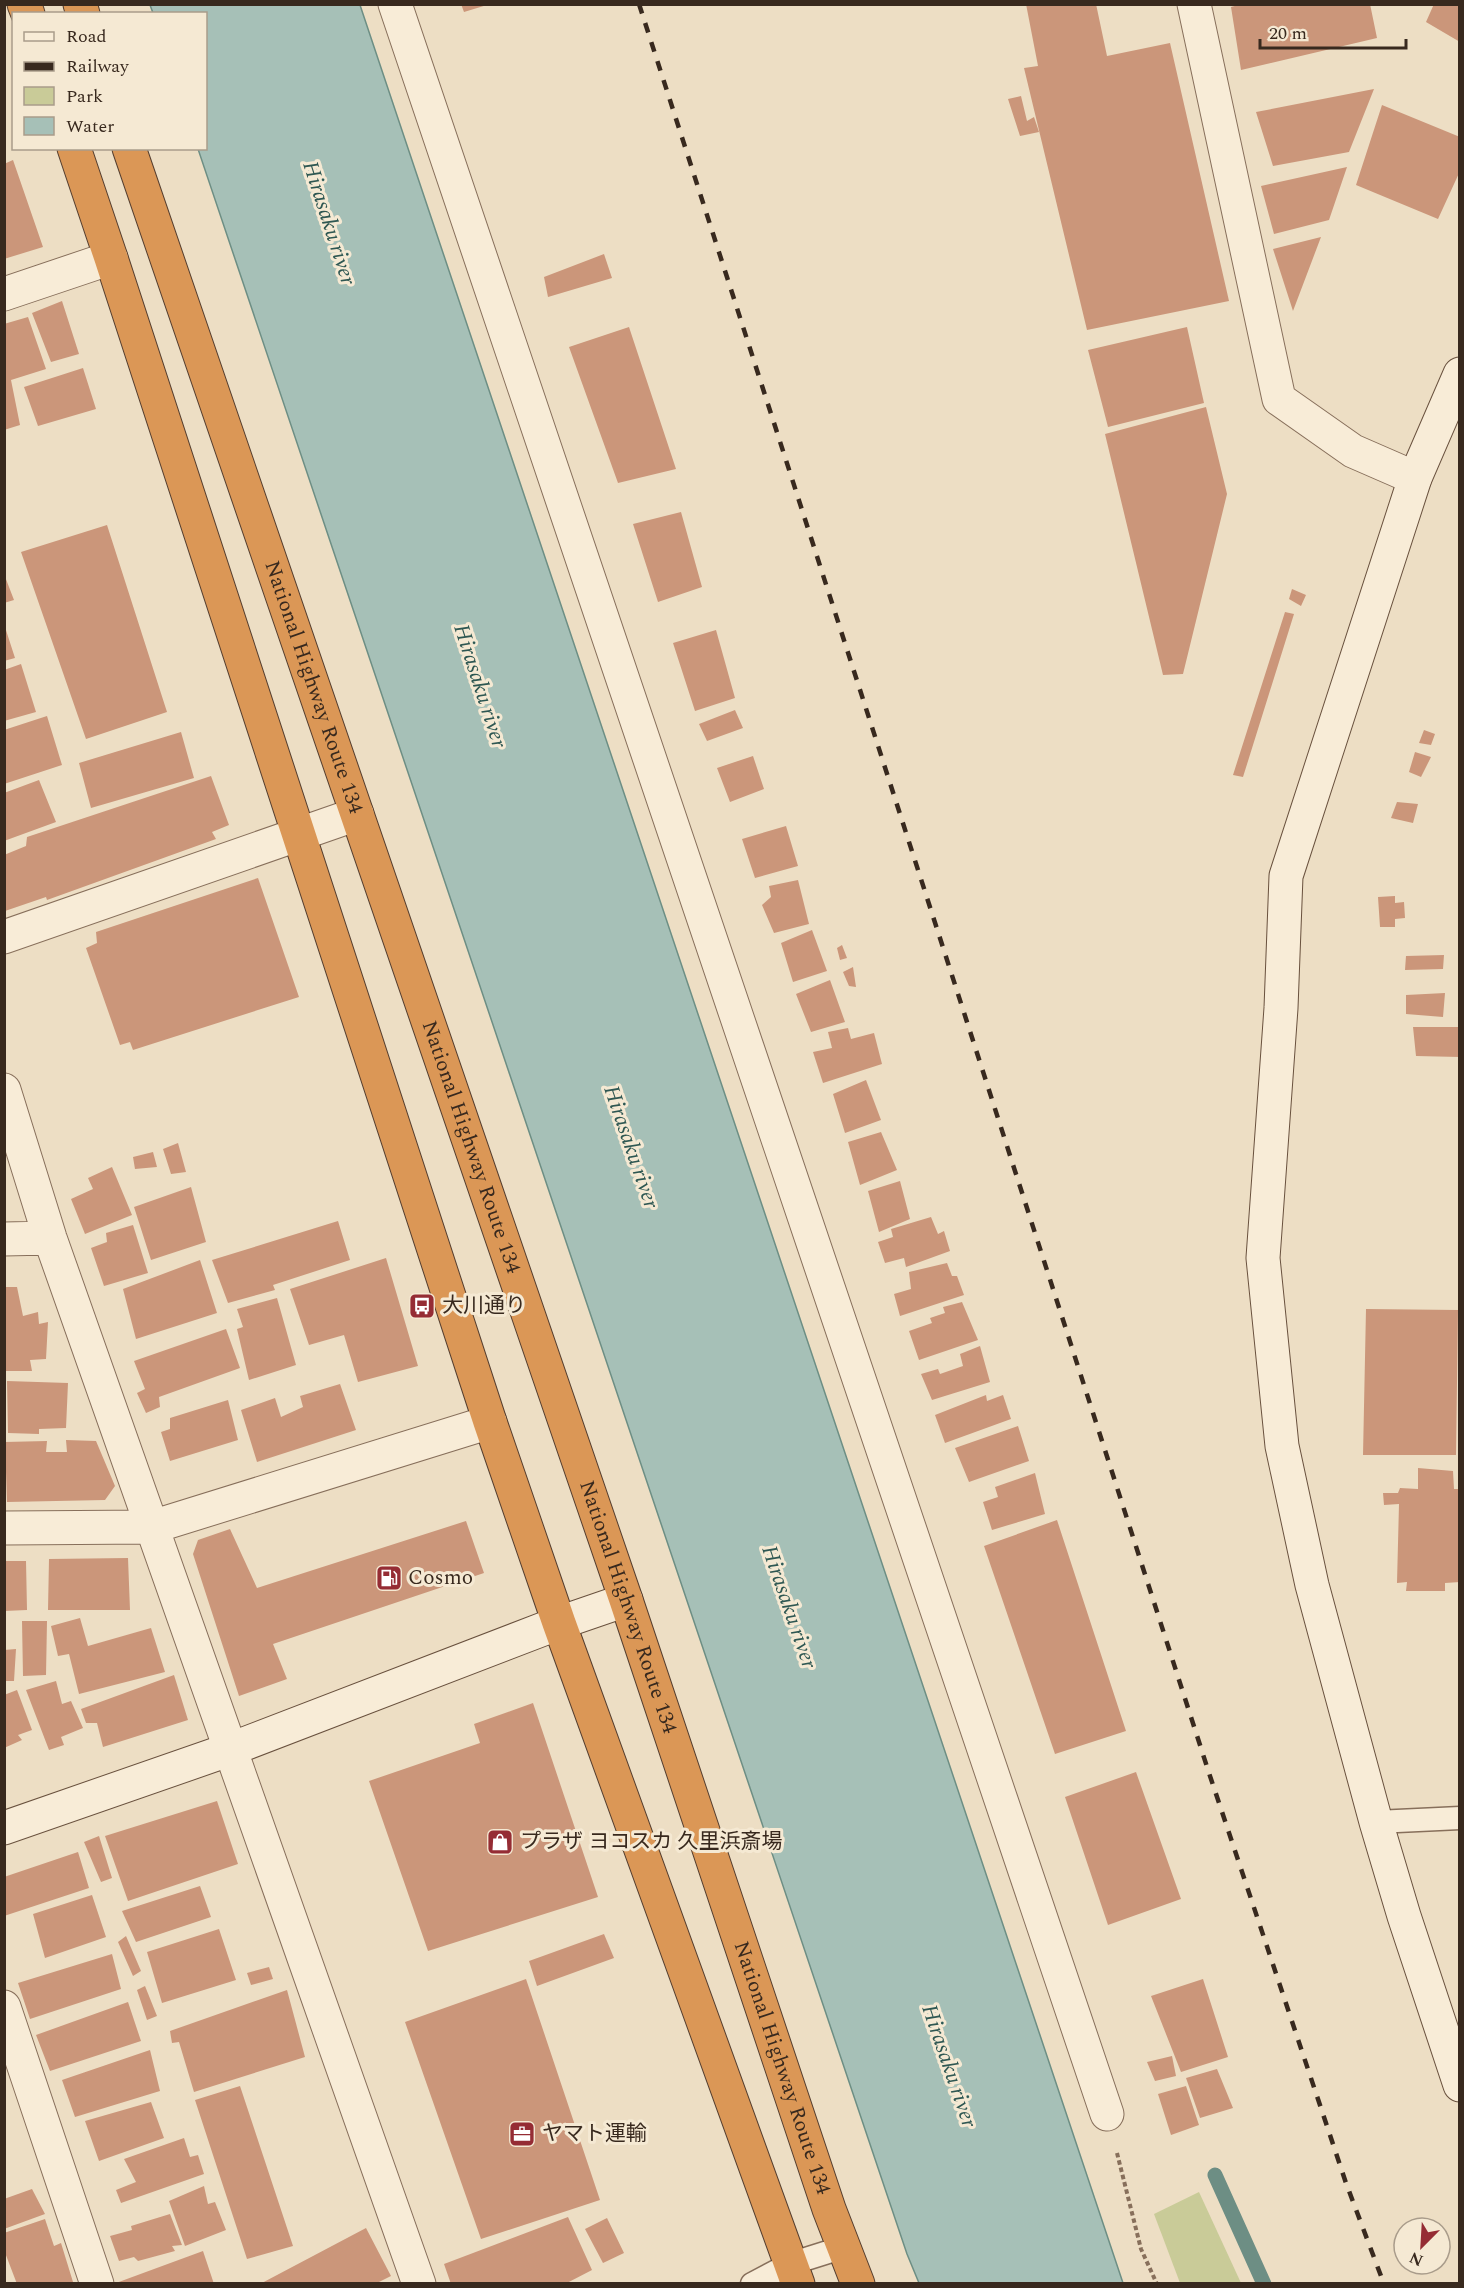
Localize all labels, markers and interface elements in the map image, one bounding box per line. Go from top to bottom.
legend [12,12,207,150]
scale bar [1260,12,1406,50]
text: 20 m [1269,20,1307,47]
text: Road [66,23,107,50]
text: Railway [66,53,130,80]
text: Park [66,83,103,110]
text: Water [66,113,114,140]
water label: Hirasaku river [293,157,365,290]
street label: National Highway Route 134 [255,556,372,819]
water label: Hirasaku river [444,620,516,753]
street label: National Highway Route 134 [413,1016,529,1278]
water label: Hirasaku river [594,1081,668,1213]
place label: 大川通り [442,1290,526,1322]
bus stop icon: 大川通り [407,1291,437,1321]
street label: National Highway Route 134 [570,1476,686,1738]
water label: Hirasaku river [752,1541,826,1673]
place label: Cosmo [408,1562,473,1594]
fuel station icon: Cosmo [374,1563,404,1593]
place label: プラザ ヨコスカ 久里浜斎場 [520,1826,783,1858]
shop icon: プラザ ヨコスカ 久里浜斎場 [485,1827,515,1857]
street label: National Highway Route 134 [725,1937,839,2199]
water label: Hirasaku river [912,2000,986,2132]
place label: ヤマト運輸 [542,2118,647,2150]
office icon: ヤマト運輸 [507,2119,537,2149]
north arrow [1392,2216,1452,2276]
text: N [1405,2245,1427,2272]

